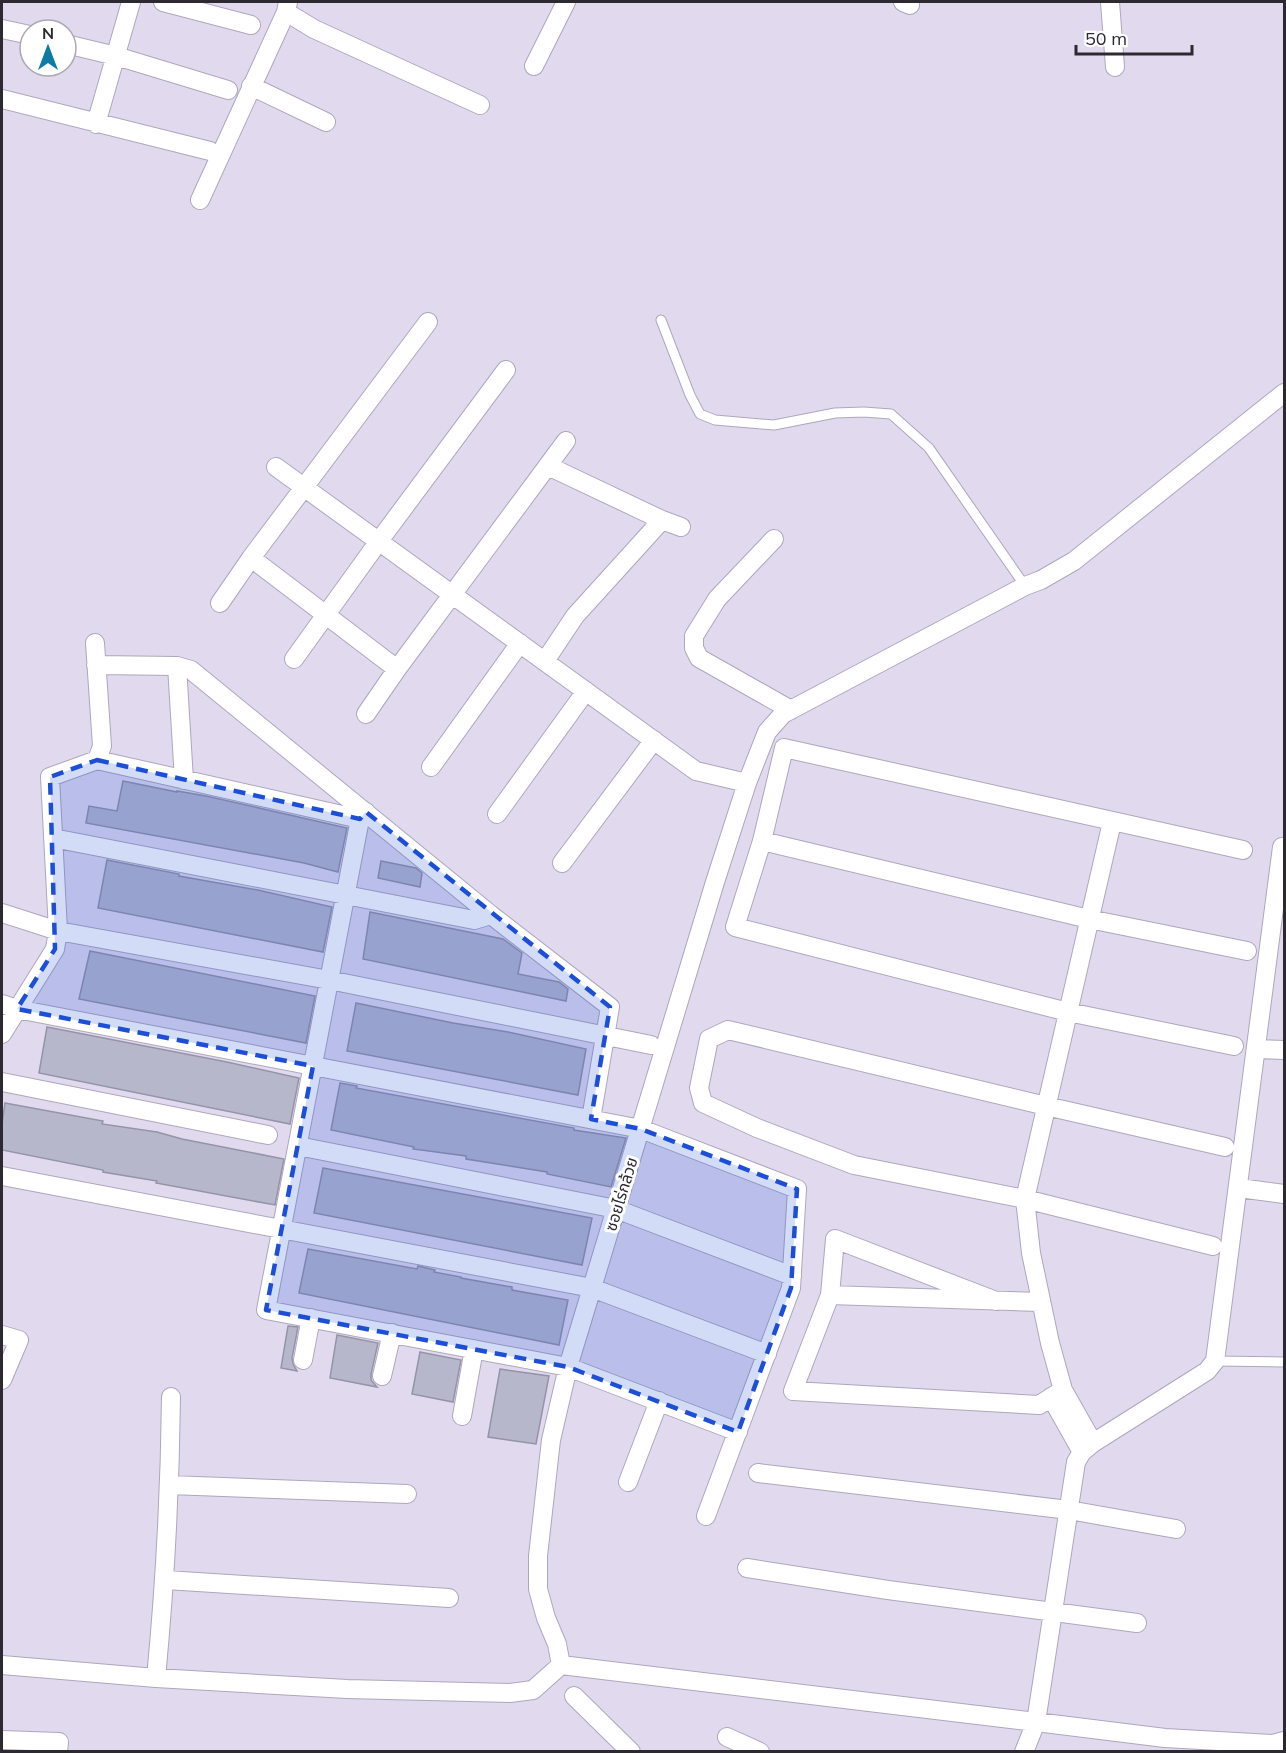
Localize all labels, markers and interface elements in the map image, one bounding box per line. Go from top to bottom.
north arrow [18,18,78,78]
scale bar [1076,18,1192,56]
text: N [42,23,54,43]
text: 50 m [1085,27,1127,50]
street label: ซอยไร่กล้วย [600,1155,642,1233]

